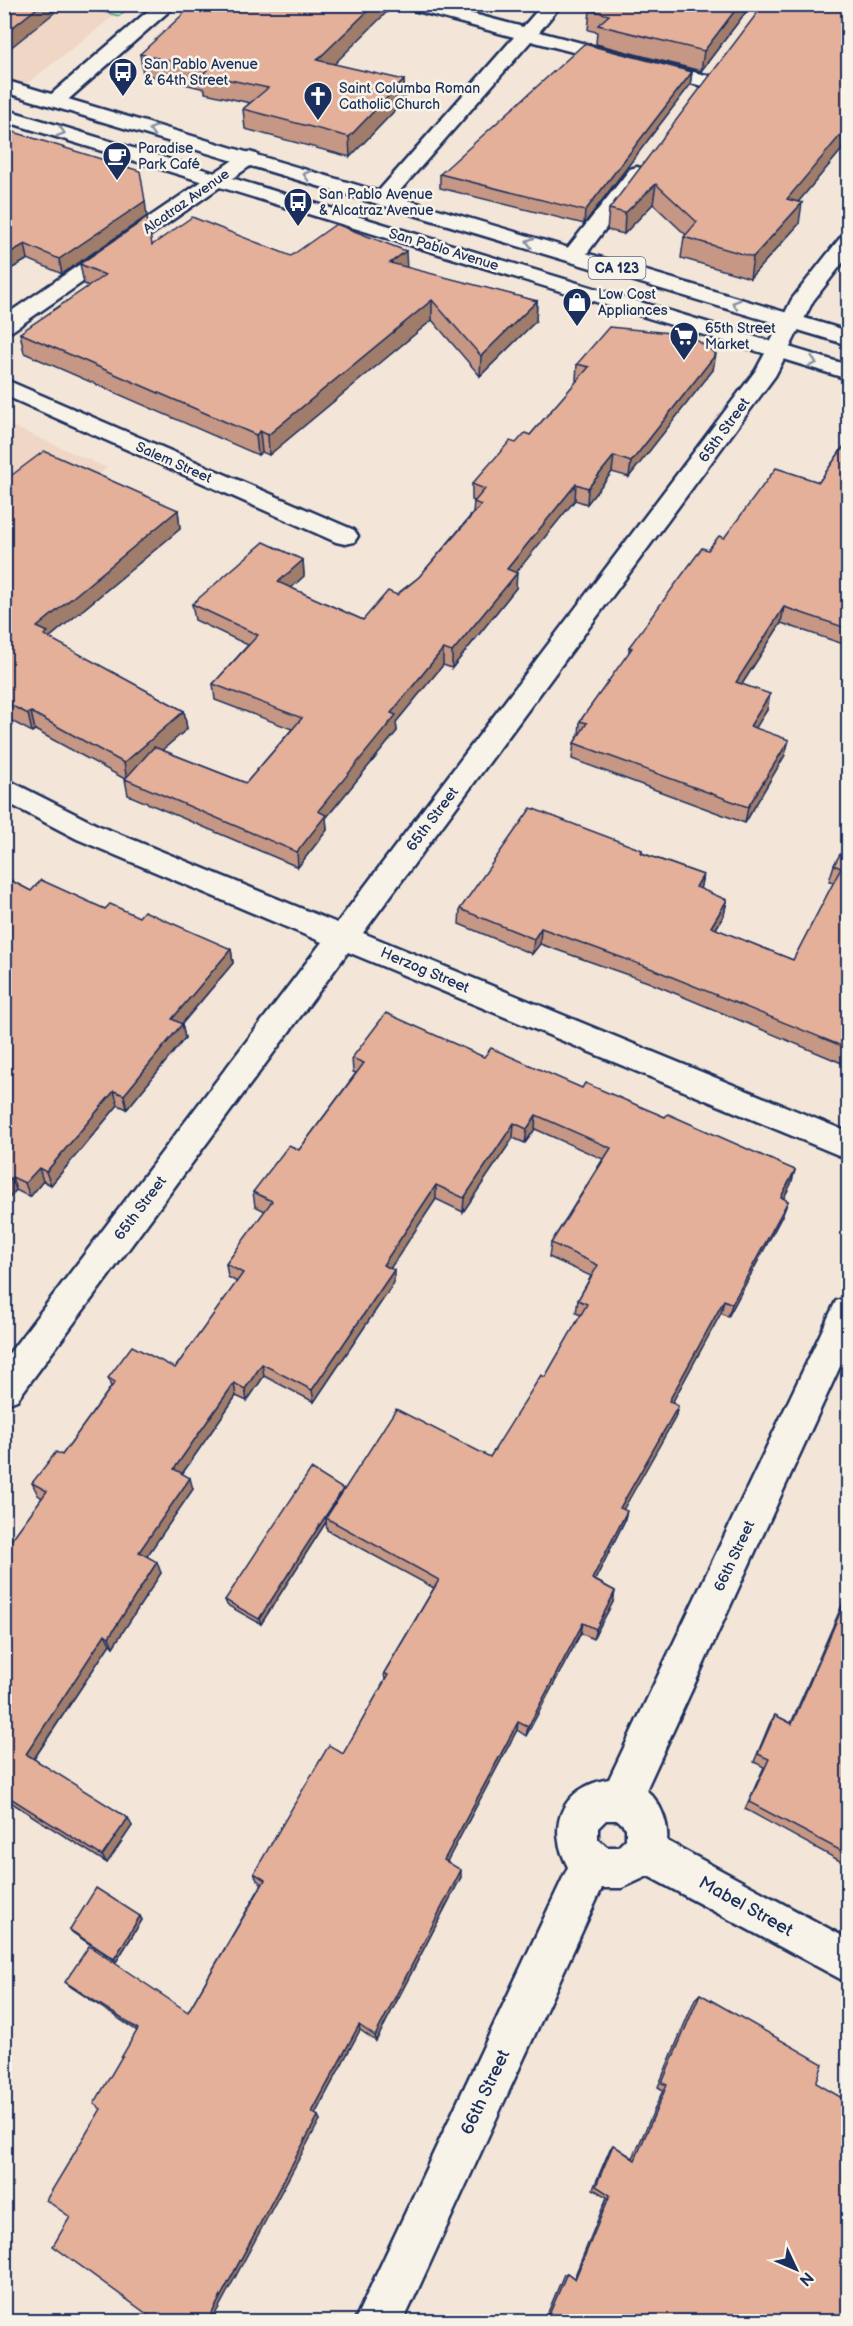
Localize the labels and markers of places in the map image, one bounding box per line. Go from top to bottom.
bus stop icon: San Pablo Avenue & 64th Street [107,56,139,98]
place label: San Pablo Avenue & 64th Street [144,56,258,89]
church icon: Saint Columba Roman Catholic Church [302,80,334,122]
place label: Saint Columba Roman Catholic Church [339,80,480,113]
cafe icon: Paradise Park Café [101,140,133,182]
place label: Paradise Park Café [138,140,201,173]
bus stop icon: San Pablo Avenue & Alcatraz Avenue [282,186,314,228]
place label: San Pablo Avenue & Alcatraz Avenue [319,186,433,219]
shop icon: Low Cost Appliances [561,286,593,328]
place label: Low Cost Appliances [598,286,668,319]
supermarket icon: 65th Street Market [668,320,700,362]
place label: 65th Street Market [705,320,776,353]

